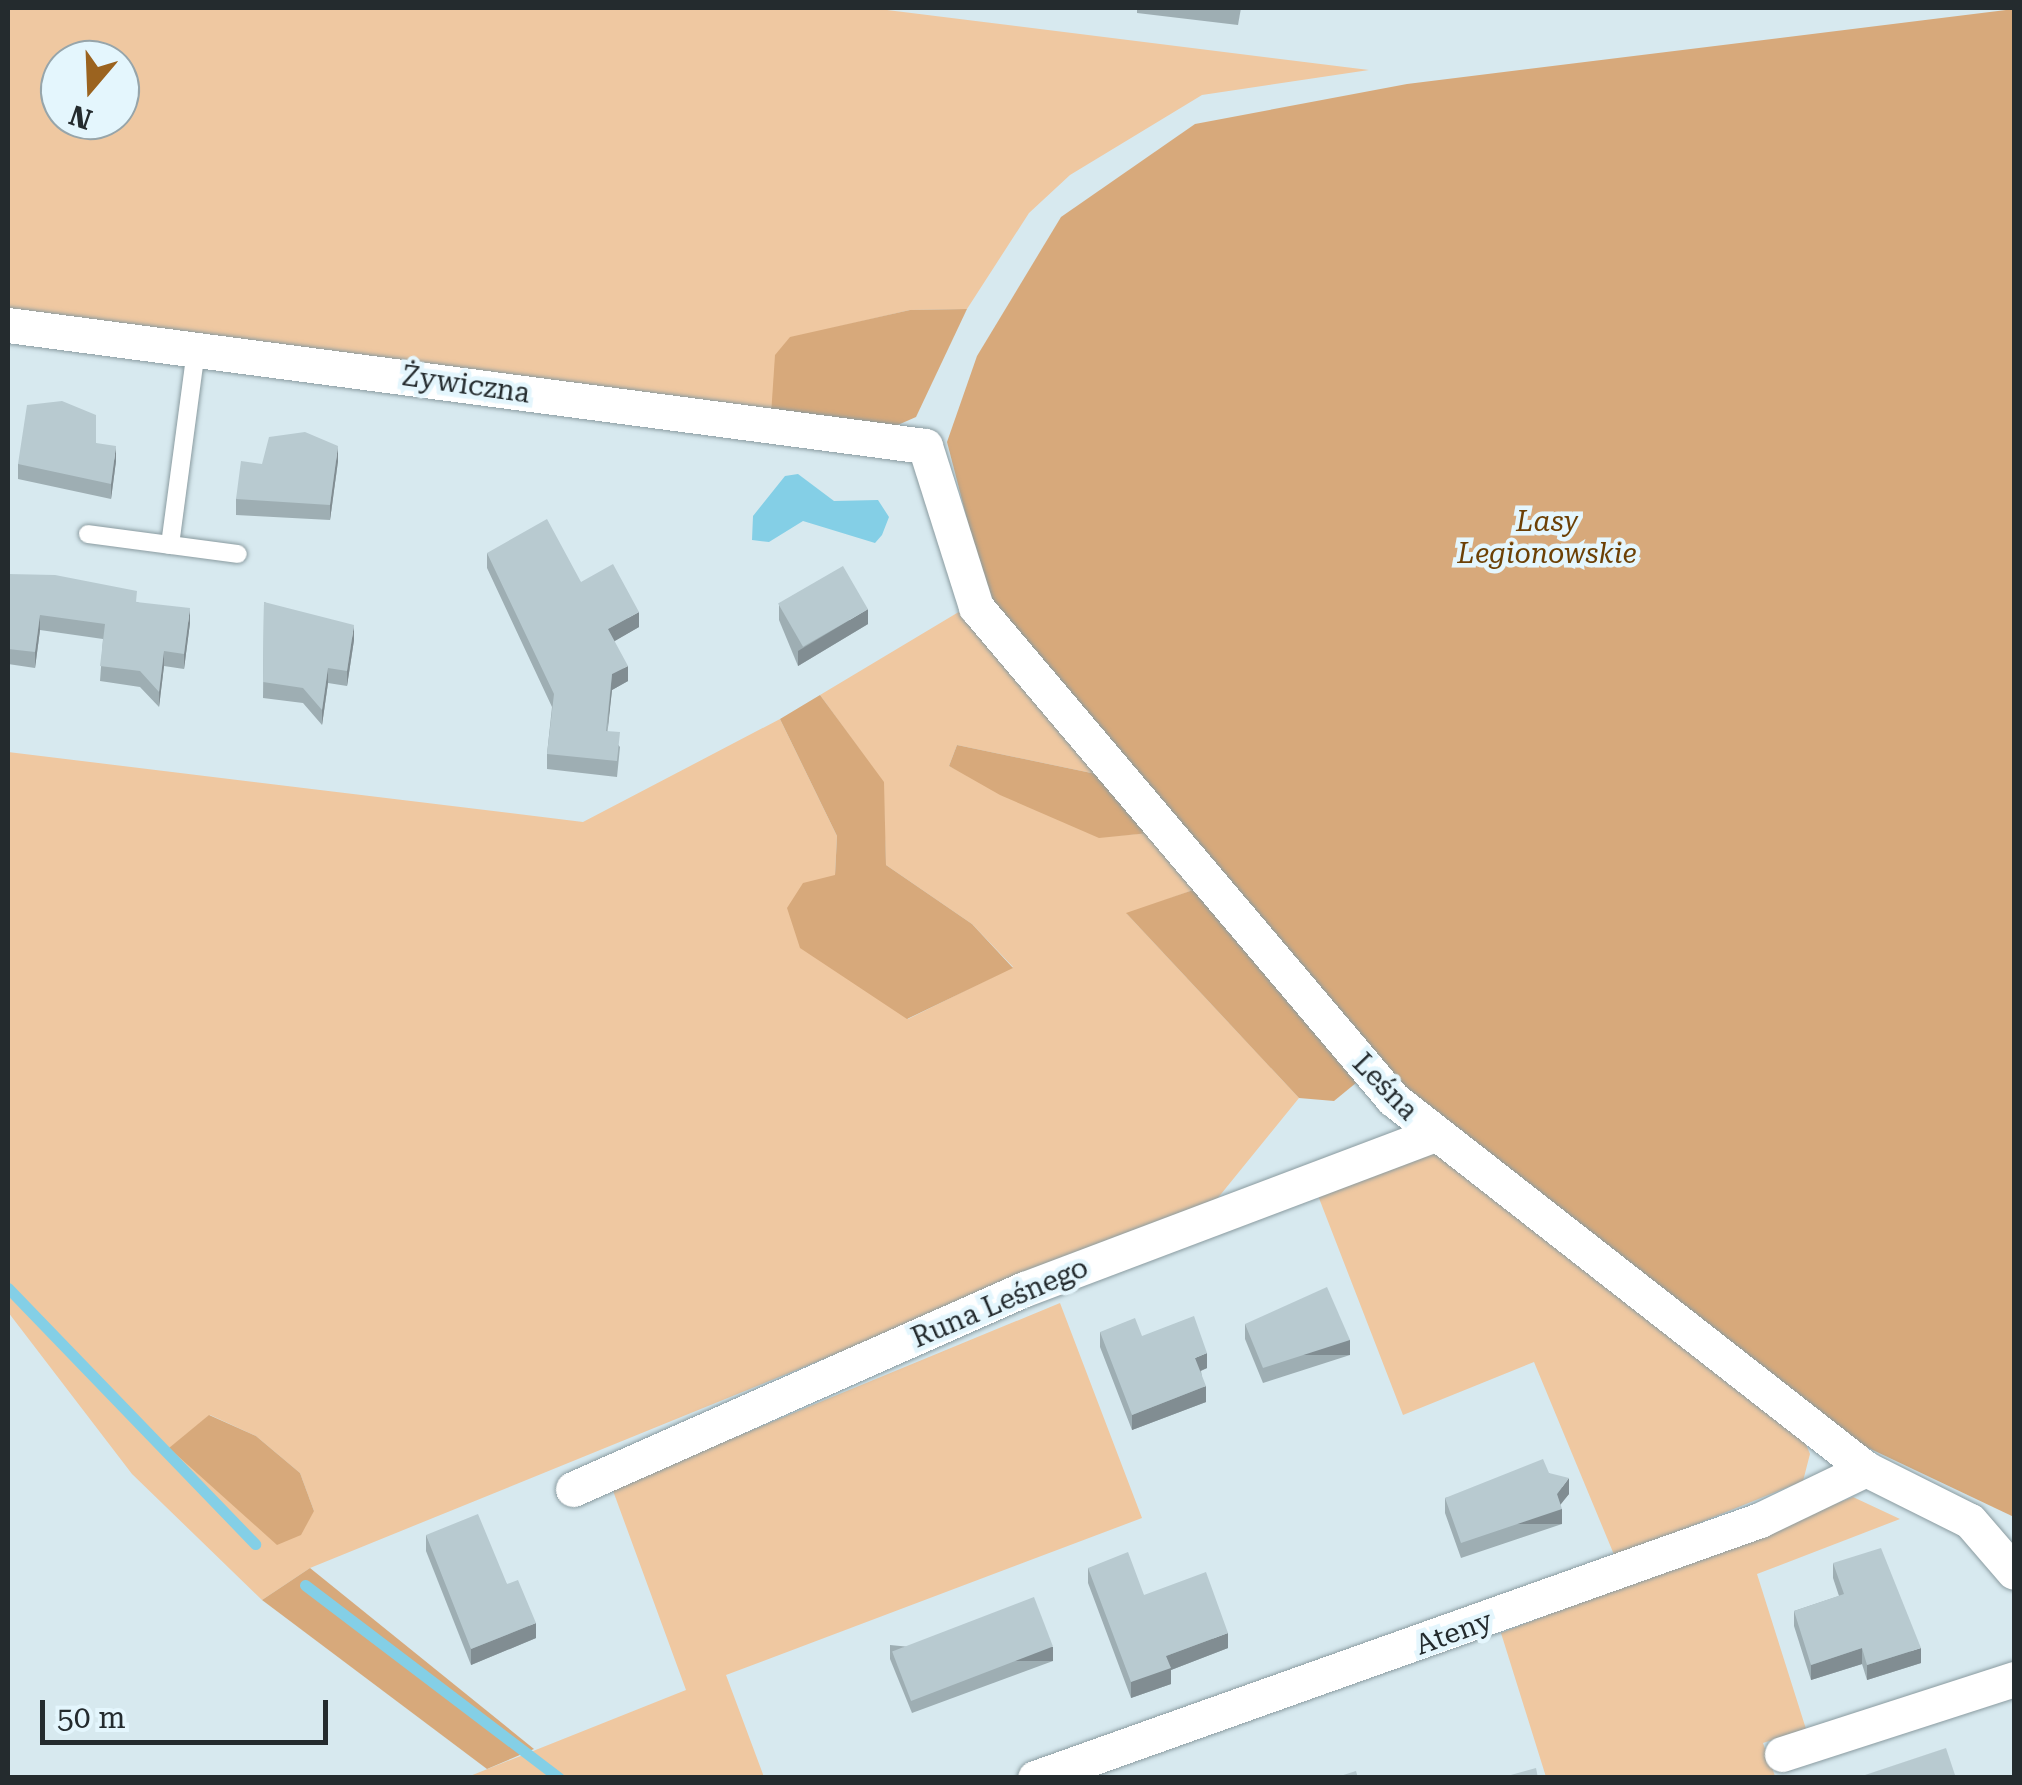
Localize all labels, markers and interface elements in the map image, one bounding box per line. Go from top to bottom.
north arrow [40,40,140,140]
text: N [65,98,96,136]
street label: Żywiczna [400,359,532,411]
park label: Lasy Legionowskie [1457,505,1637,571]
street label: Leśna [1345,1047,1425,1127]
street label: Runa Leśnego [907,1251,1093,1355]
street label: Ateny [1411,1604,1497,1662]
scale bar [45,1680,332,1742]
text: 50 m [57,1700,126,1735]

